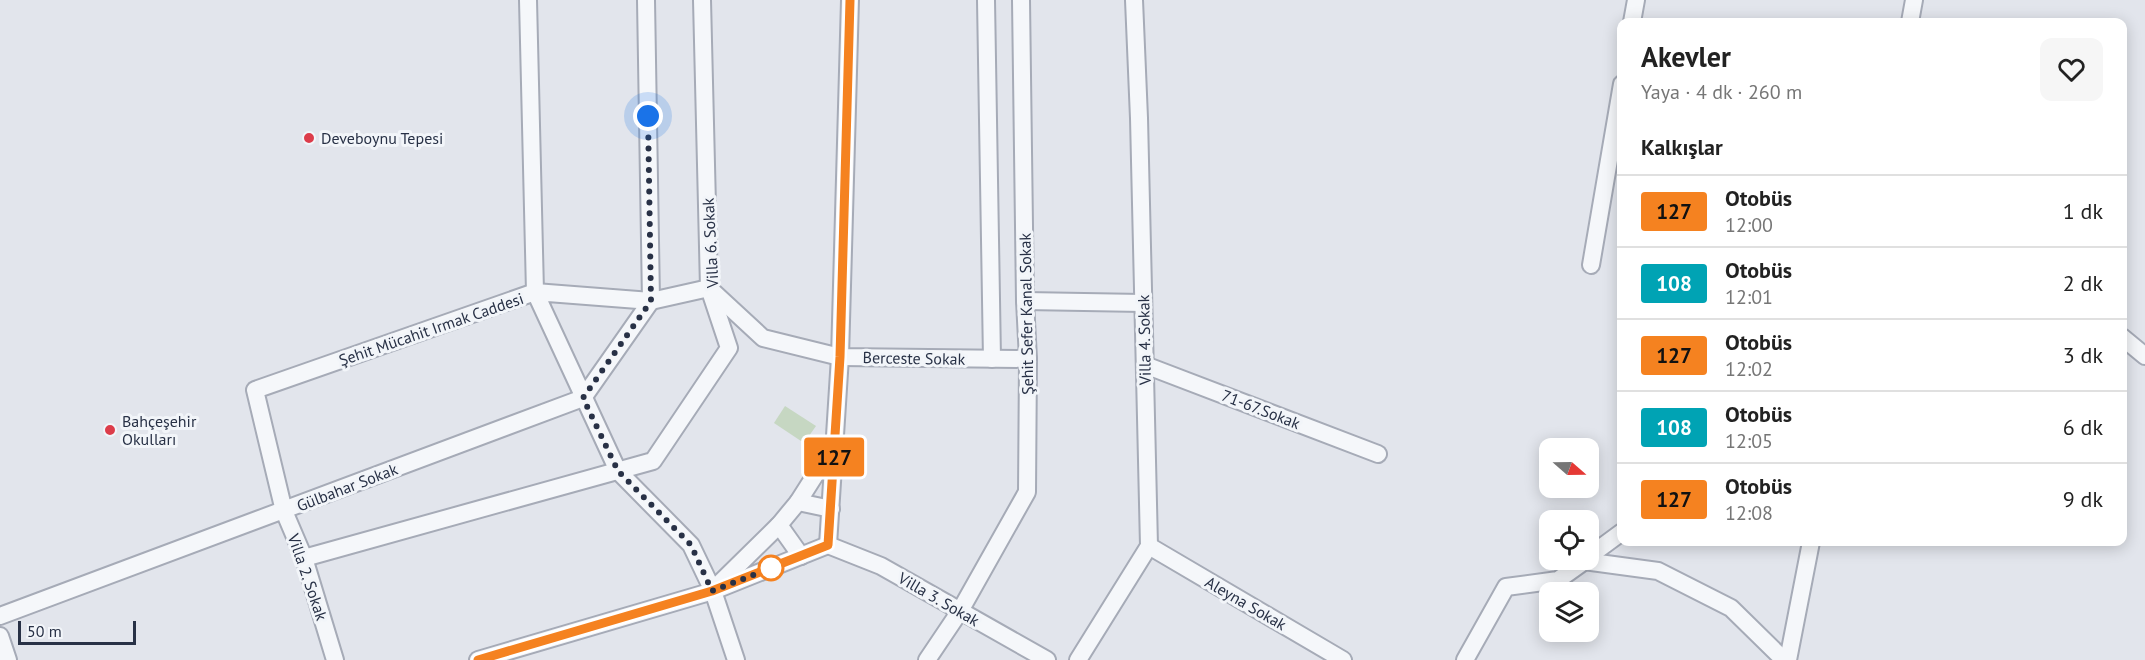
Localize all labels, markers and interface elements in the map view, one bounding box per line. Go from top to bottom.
text: Akevler [1641,38,1731,75]
button: heart [2040,38,2103,101]
text: Yaya · 4 dk · 260 m [1641,79,1802,105]
your location [633,101,663,131]
place label: Deveboynu Tepesi [321,128,443,148]
marker: Deveboynu Tepesi [302,131,316,145]
text: Kalkışlar [1641,133,1723,161]
text: Otobüs [1725,184,1792,212]
street label: Villa 6. Sokak [698,197,722,290]
text: 1 dk [2063,197,2103,225]
text: 127 [1656,198,1692,225]
text: 12:00 [1725,212,1773,238]
street label: Şehit Sefer Kanal Sokak [1015,233,1037,395]
text: Otobüs [1725,256,1792,284]
text: 2 dk [2063,269,2103,297]
text: 108 [1656,270,1692,297]
text: 12:01 [1725,284,1773,310]
street label: Şehit Mücahit Irmak Caddesi [336,288,526,370]
street label: Villa 4. Sokak [1133,294,1155,386]
text: Otobüs [1725,328,1792,356]
text: 3 dk [2063,341,2103,369]
text: 127 [1656,342,1692,369]
street label: Berceste Sokak [863,347,966,369]
text: 12:02 [1725,356,1773,382]
street label: 71-67.Sokak [1219,385,1303,433]
text: Otobüs [1725,400,1792,428]
place label: Bahçeşehir Okulları [122,411,197,449]
text: 6 dk [2063,413,2103,441]
text: 108 [1656,414,1692,441]
marker: Bahçeşehir Okulları [103,423,117,437]
text: 12:05 [1725,428,1773,454]
line badge: 127 [800,438,868,476]
north arrow [1539,438,1599,498]
map controls [1539,438,1599,642]
text: 127 [816,444,852,471]
street label: Gülbahar Sokak [294,458,401,515]
text: Otobüs [1725,472,1792,500]
text: 9 dk [2063,485,2103,513]
text: 127 [1656,486,1692,513]
text: 12:08 [1725,500,1773,526]
button: locate [1539,510,1599,570]
street label: Villa 2. Sokak [283,530,332,623]
unlabelled marker [758,555,784,581]
street label: Villa 3. Sokak [894,567,983,630]
street label: Aleyna Sokak [1202,572,1291,634]
button: layers [1539,582,1599,642]
scale bar [18,618,136,646]
text: 50 m [27,621,62,641]

